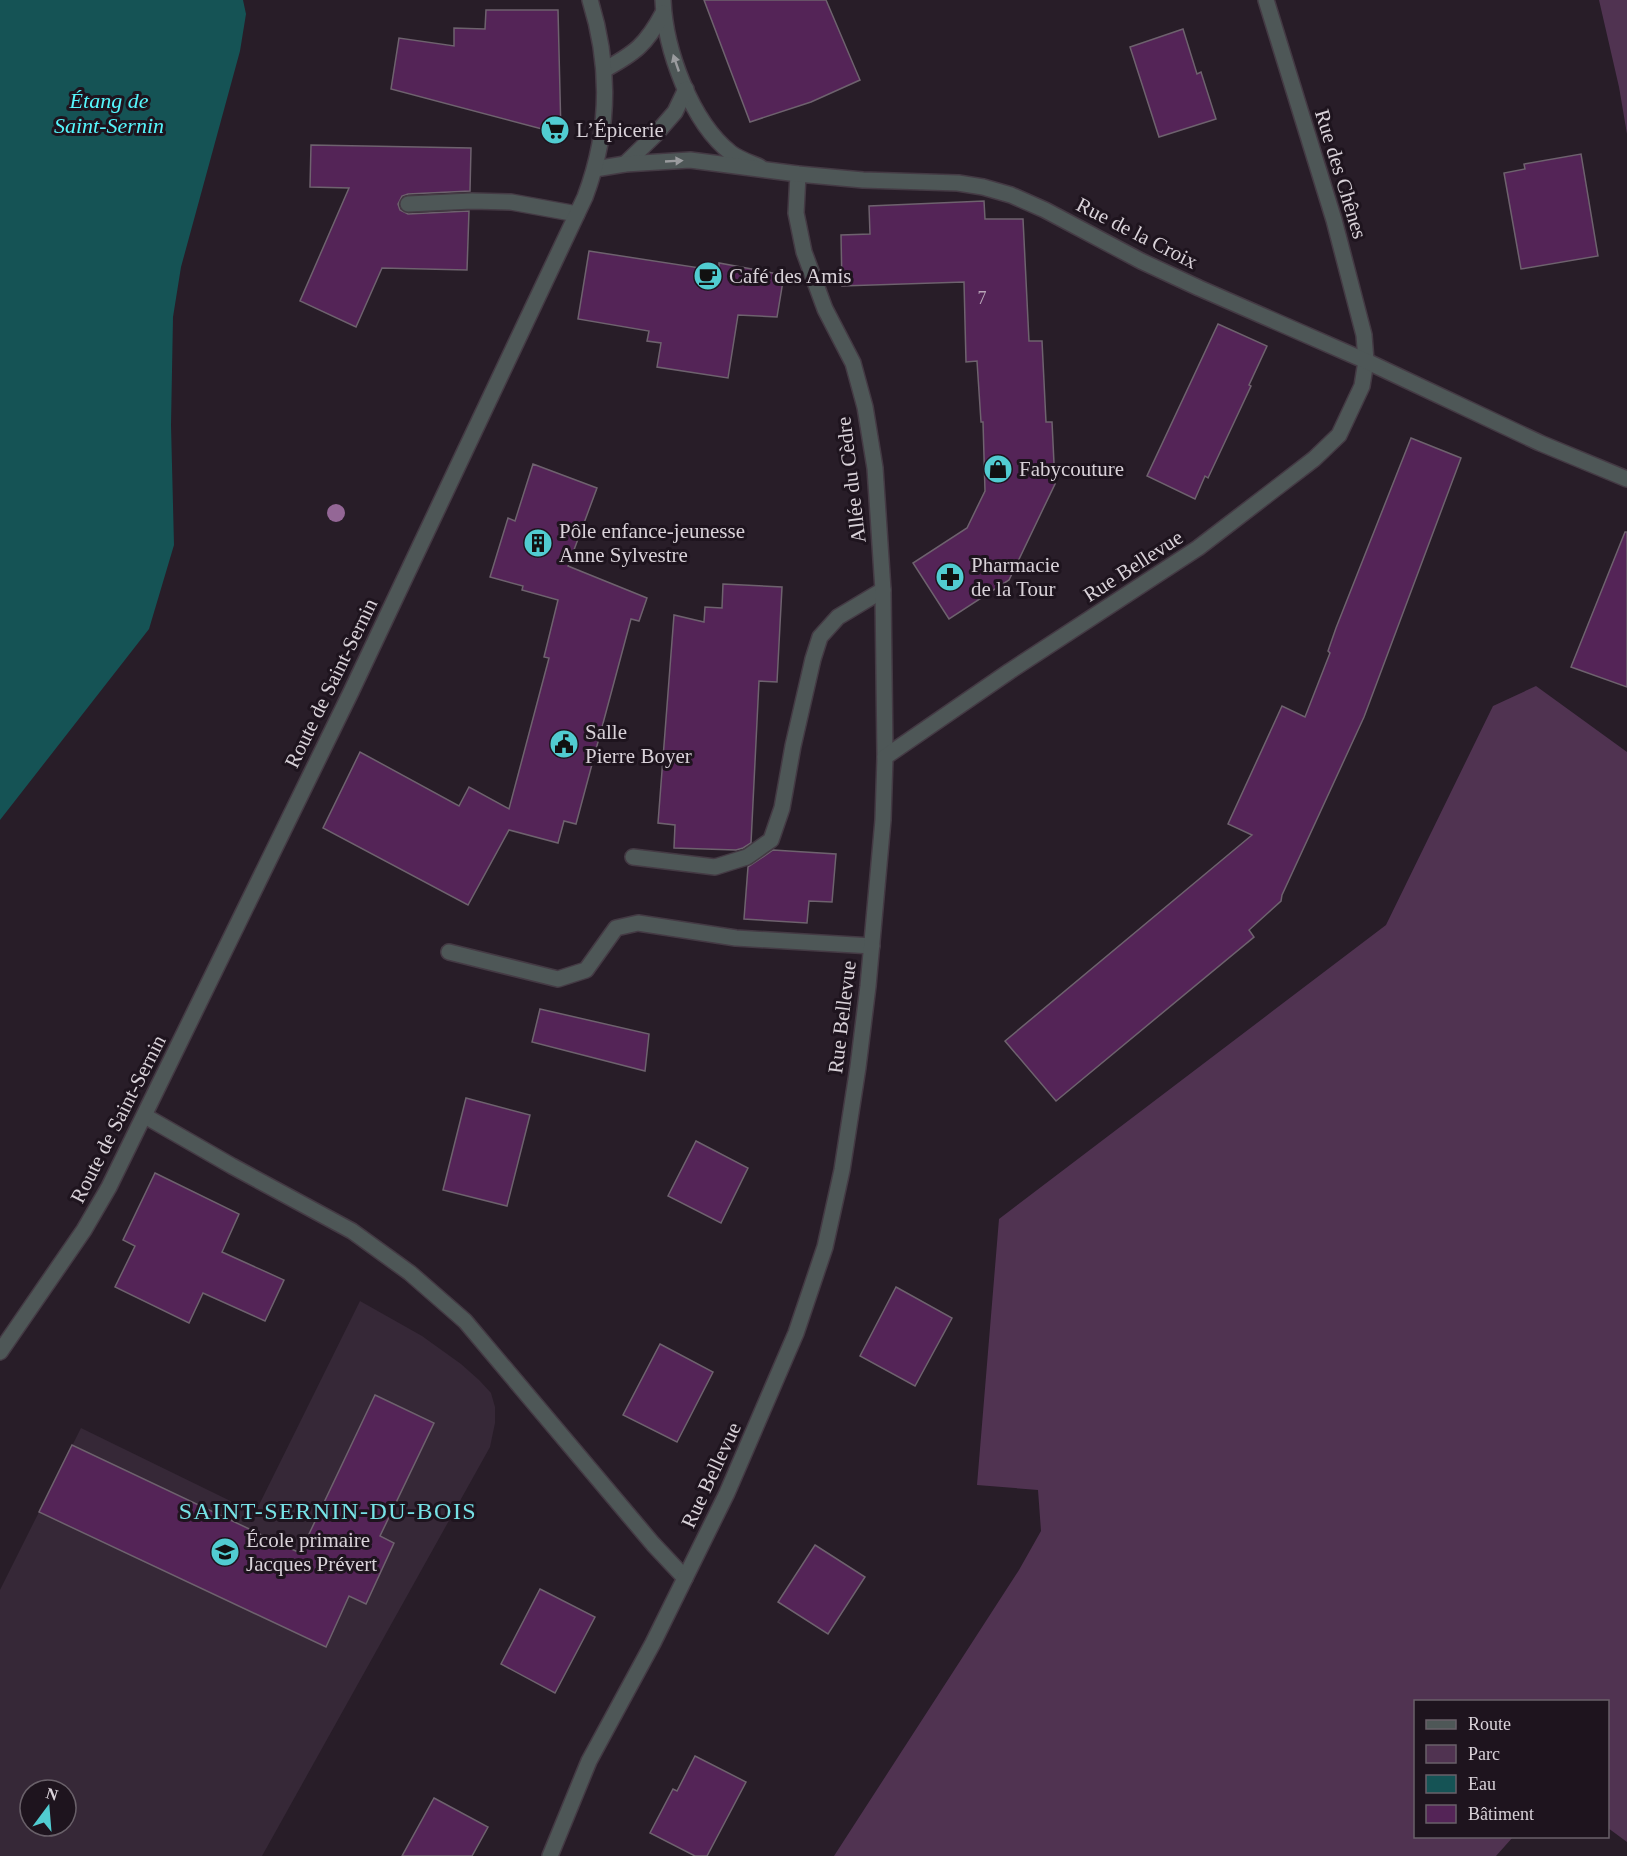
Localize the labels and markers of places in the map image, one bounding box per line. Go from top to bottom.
supermarket icon: L’Épicerie [539,114,571,146]
place label: L’Épicerie [576,118,664,142]
cafe icon: Café des Amis [692,260,724,292]
place label: Café des Amis [729,264,851,288]
shop icon: Fabycouture [982,453,1014,485]
place label: Fabycouture [1019,457,1124,481]
place label: Pôle enfance-jeunesse Anne Sylvestre [559,519,745,567]
building icon: Pôle enfance-jeunesse Anne Sylvestre [522,527,554,559]
place label: Pharmacie de la Tour [971,553,1060,601]
pharmacy icon: Pharmacie de la Tour [934,561,966,593]
place label: Salle Pierre Boyer [585,720,692,768]
public building icon: Salle Pierre Boyer [548,728,580,760]
place label: École primaire Jacques Prévert [246,1528,377,1576]
school or university icon: École primaire Jacques Prévert [209,1536,241,1568]

